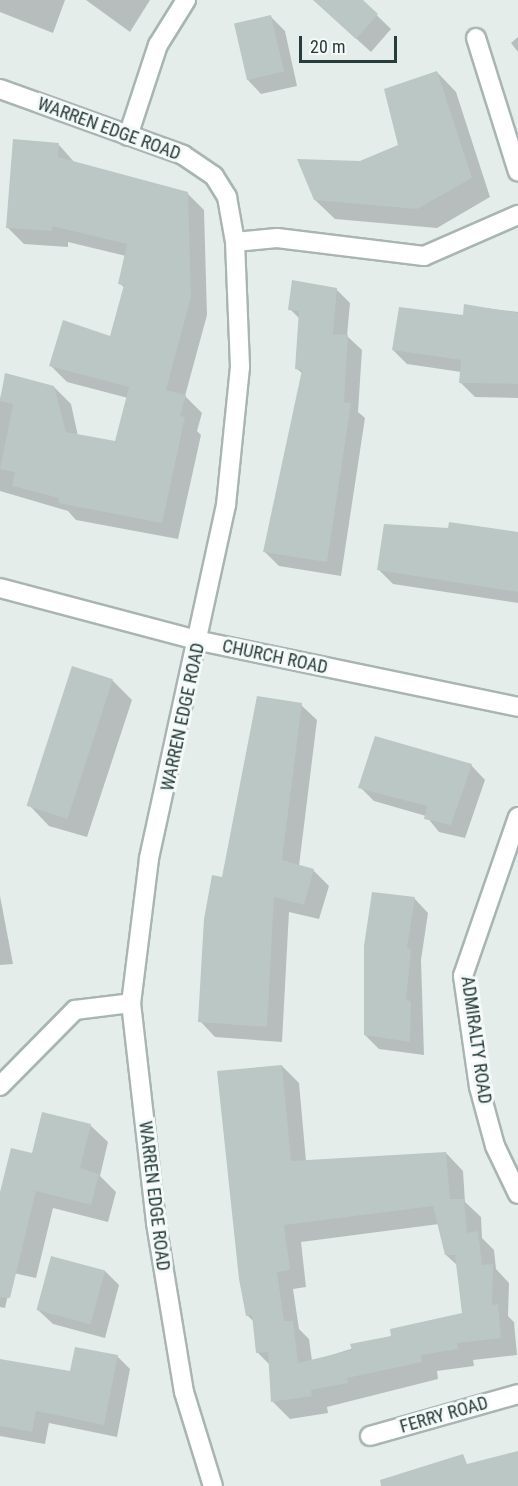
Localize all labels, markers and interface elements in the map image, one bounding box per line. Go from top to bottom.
scale bar [302,24,400,62]
text: 20 m [310,36,345,57]
street label: WARREN EDGE ROAD [34,93,184,165]
street label: CHURCH ROAD [220,635,330,679]
street label: WARREN EDGE ROAD [157,641,209,793]
street label: ADMIRALTY ROAD [456,975,496,1105]
street label: WARREN EDGE ROAD [134,1120,174,1272]
street label: FERRY ROAD [397,1392,491,1438]

